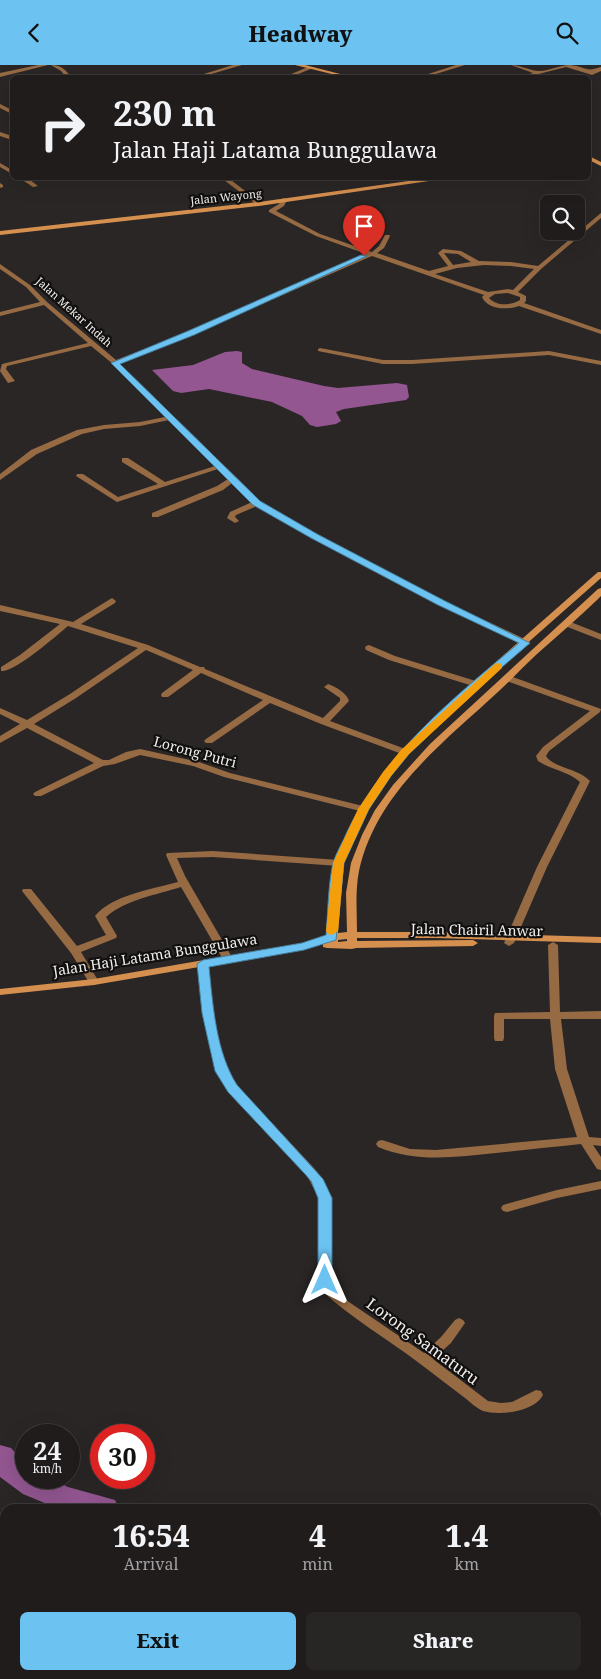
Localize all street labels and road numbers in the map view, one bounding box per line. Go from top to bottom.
street label: Jalan Wayong [188,185,263,208]
street label: Jalan Mekar Indah [32,273,116,350]
street label: Lorong Putri [152,731,239,772]
street label: Jalan Chairil Anwar [410,919,544,940]
street label: Jalan Haji Latama Bunggulawa [50,929,258,980]
street label: Lorong Samaturu [362,1293,484,1389]

